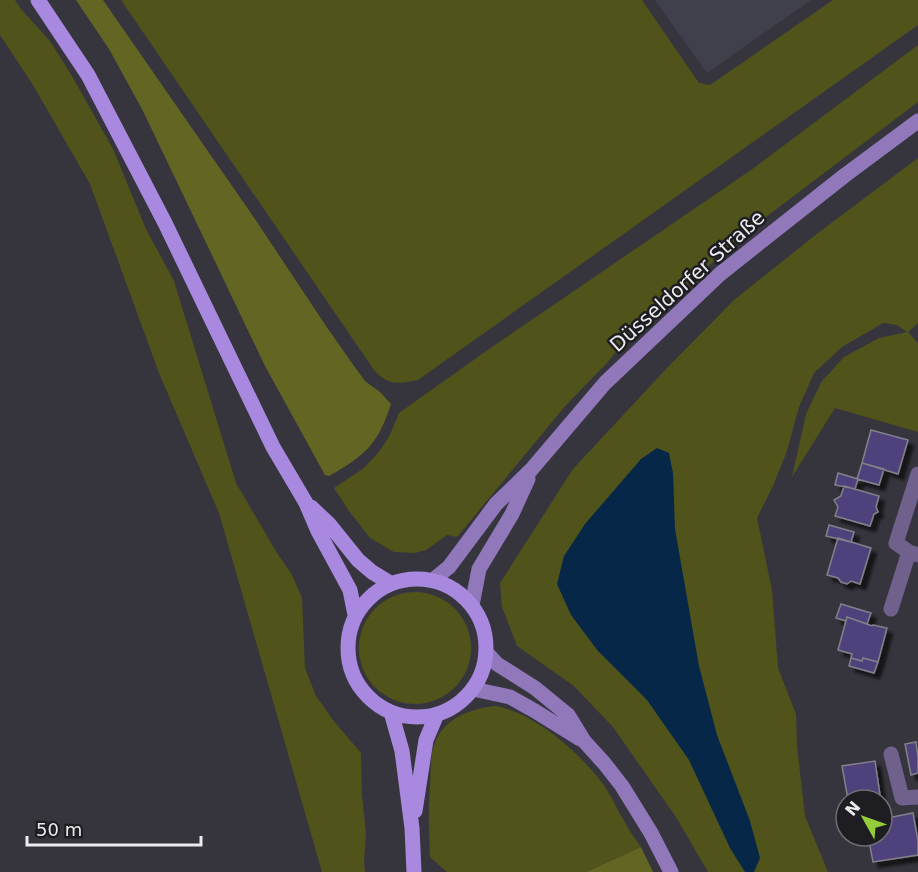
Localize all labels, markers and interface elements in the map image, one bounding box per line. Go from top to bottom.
street label: Düsseldorfer Straße [605,205,769,357]
north arrow [834,788,894,848]
text: N [841,797,864,820]
scale bar [27,809,201,847]
text: 50 m [36,819,82,840]

